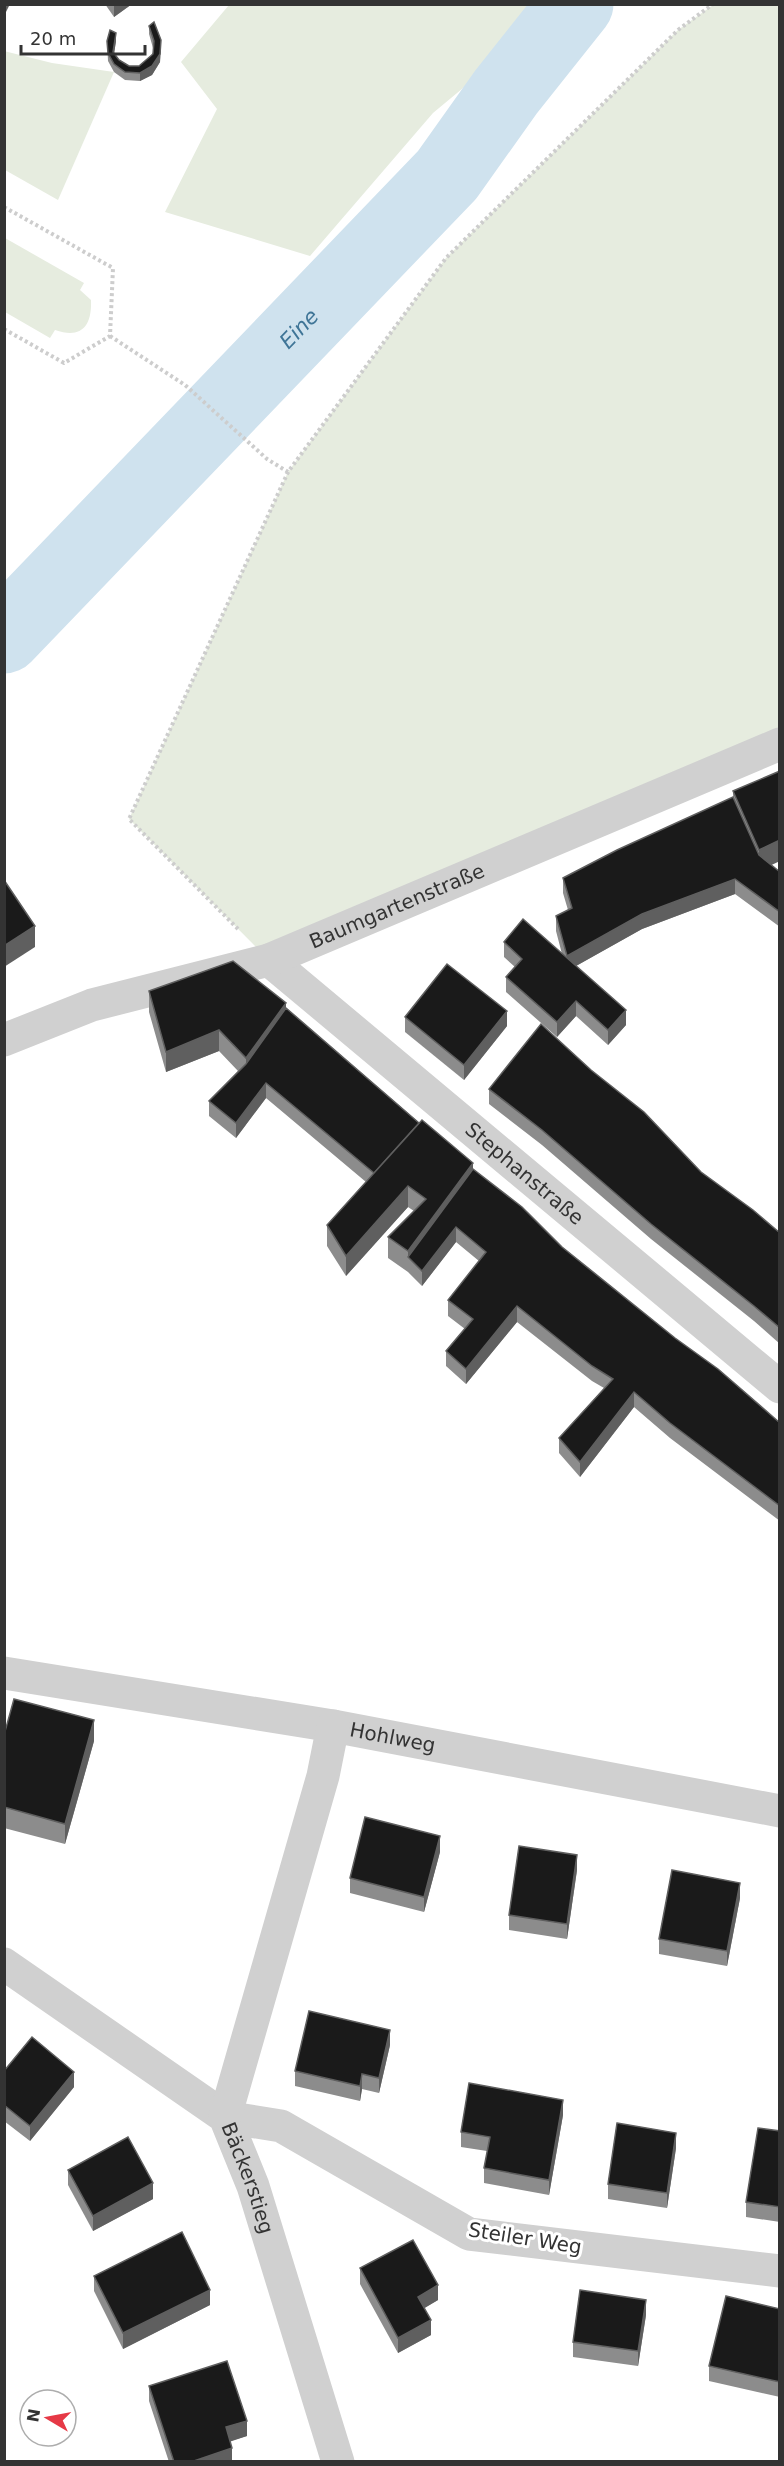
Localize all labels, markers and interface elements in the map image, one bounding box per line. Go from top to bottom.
scale bar [21,18,146,56]
text: 20 m [30,28,76,49]
water label: Eine [275,304,324,354]
street label: Baumgartenstraße [306,858,488,954]
street label: Stephanstraße [460,1117,589,1230]
street label: Hohlweg [348,1717,438,1757]
street label: Bäckerstieg [216,2119,279,2237]
street label: Steiler Weg [467,2217,583,2259]
north arrow [18,2388,78,2448]
text: N [23,2407,44,2424]

